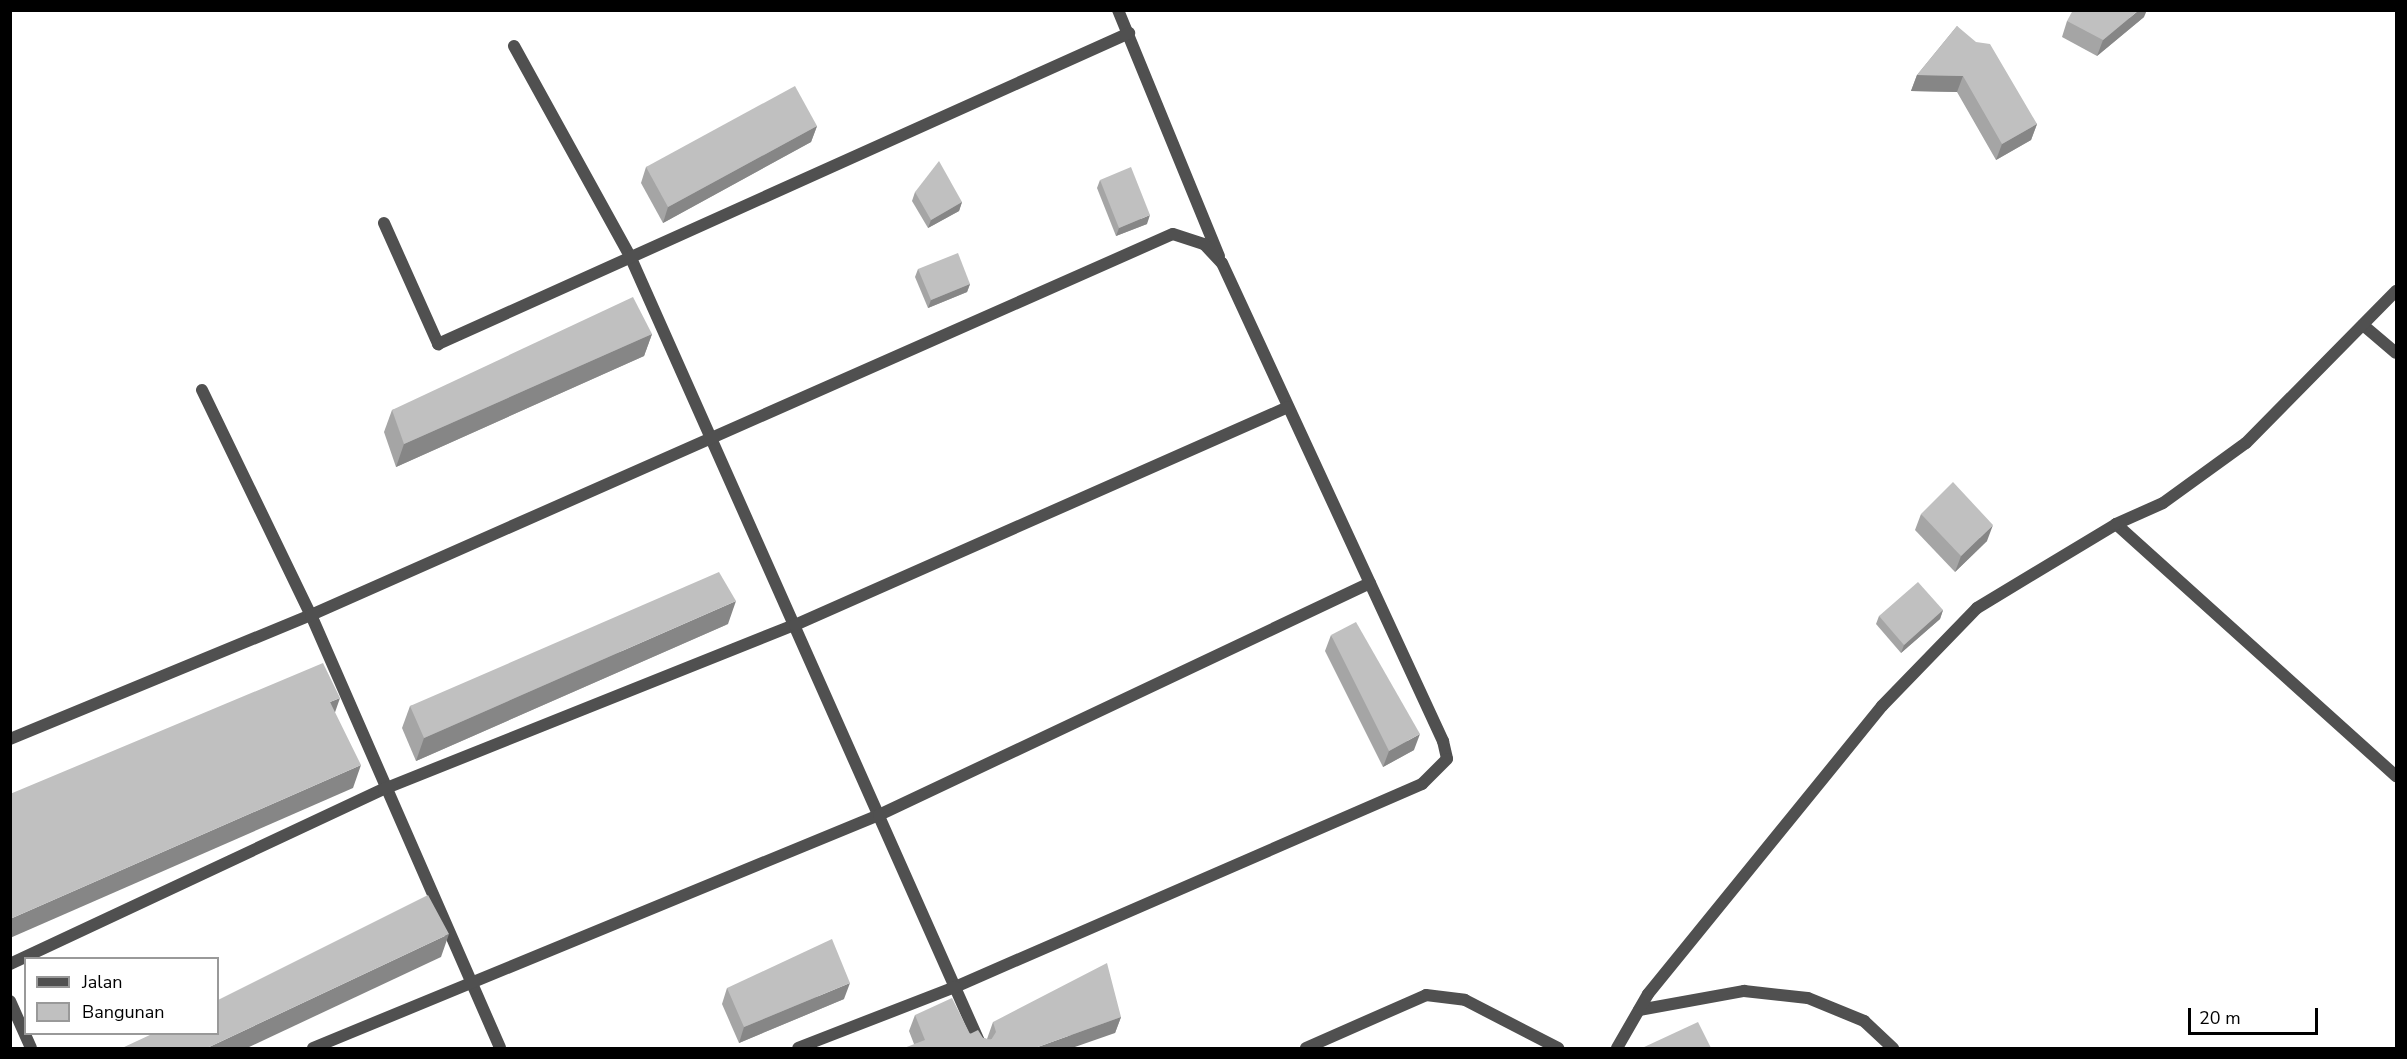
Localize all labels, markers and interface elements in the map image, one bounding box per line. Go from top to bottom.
legend [24,957,219,1035]
text: Jalan [82,970,122,994]
scale bar [2191,996,2322,1034]
text: Bangunan [82,1000,165,1024]
text: 20 m [2199,1006,2241,1030]

